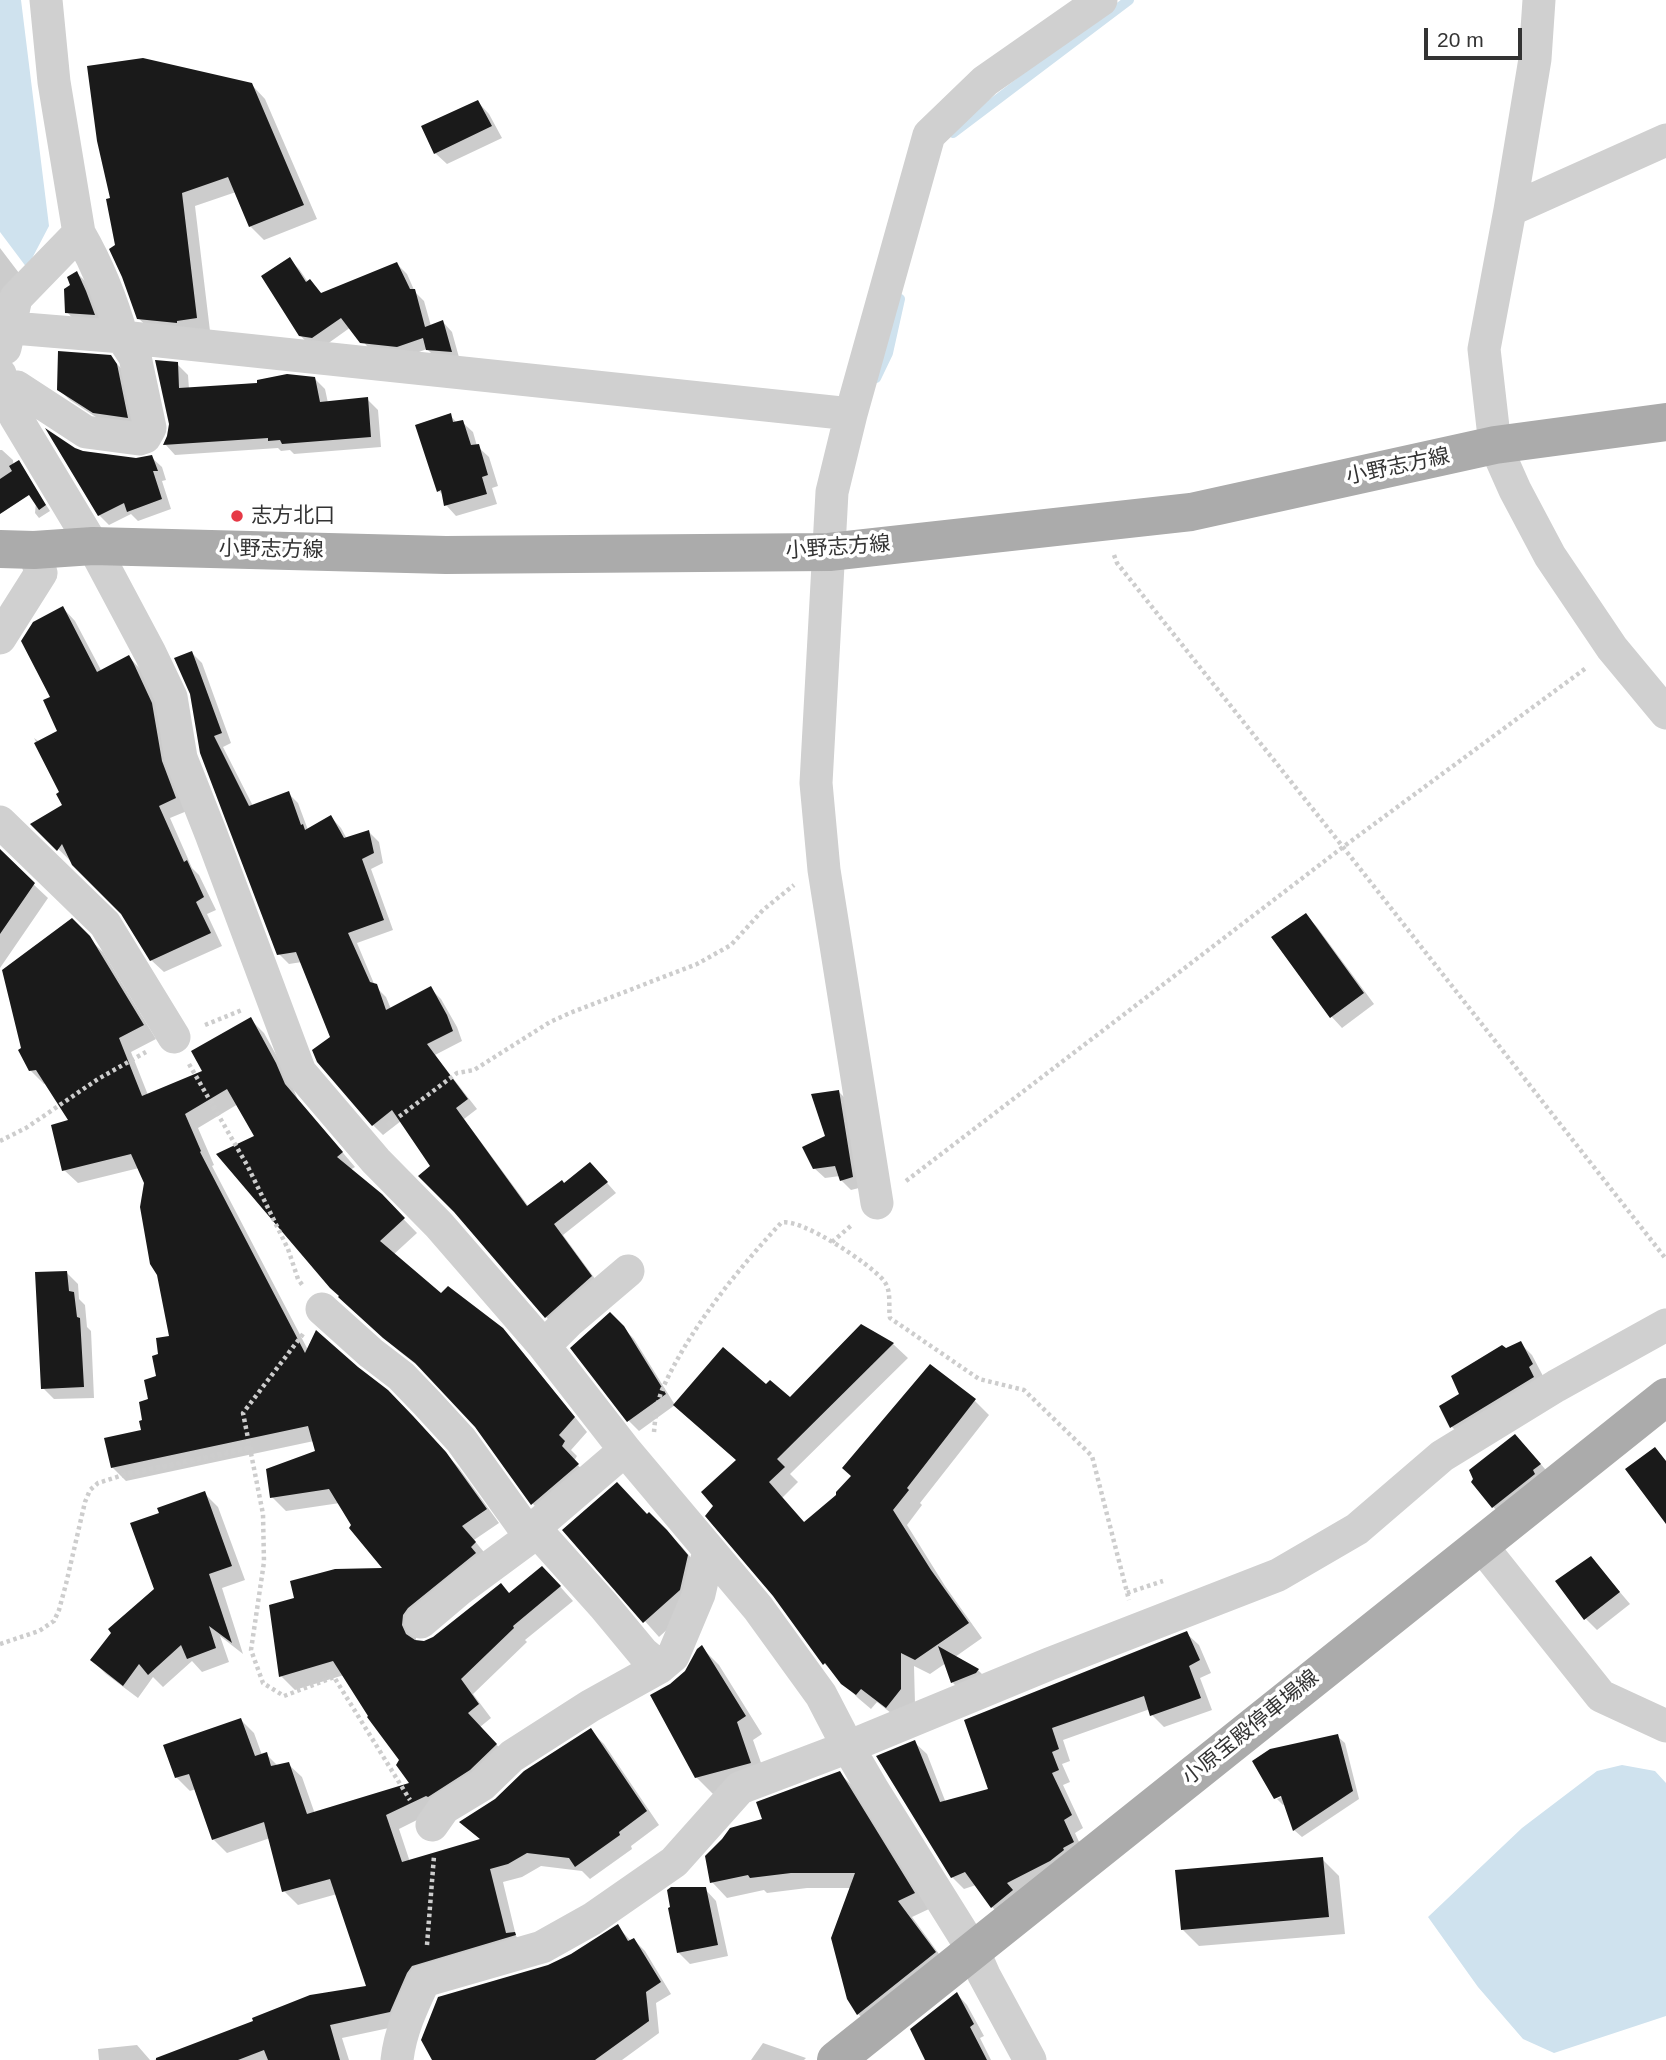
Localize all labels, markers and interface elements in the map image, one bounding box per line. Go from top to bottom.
scale bar [1428,14,1526,58]
text: 20 m [1437,28,1484,51]
street label: 小野志方線 [1344,444,1452,490]
place label: 志方北口 [251,503,335,529]
marker: 志方北口 [229,508,245,524]
street label: 小野志方線 [785,532,891,564]
street label: 小野志方線 [218,536,324,564]
street label: 小原宝殿停車場線 [1178,1665,1324,1791]

